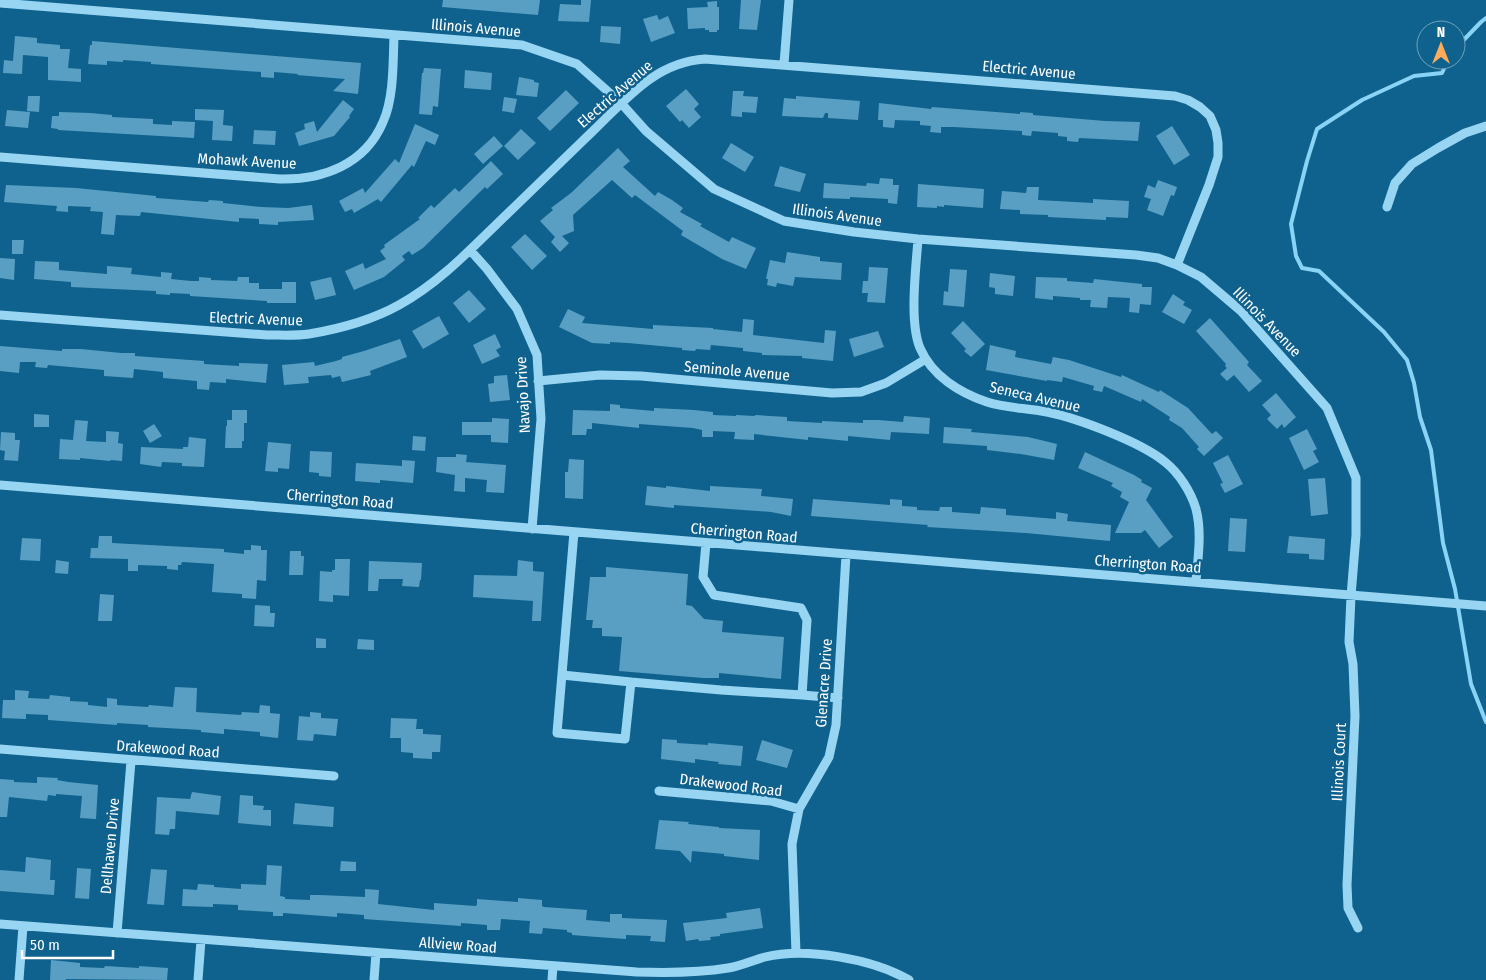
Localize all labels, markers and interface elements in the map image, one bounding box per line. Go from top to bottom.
street label: Illinois Avenue [430,15,522,41]
north arrow [1416,20,1466,70]
text: N [1437,24,1445,41]
street label: Electric Avenue [574,57,656,131]
street label: Electric Avenue [982,57,1076,83]
street label: Mohawk Avenue [197,149,297,173]
street label: Illinois Avenue [791,200,883,230]
street label: Illinois Avenue [1229,283,1305,361]
street label: Electric Avenue [209,308,303,330]
street label: Navajo Drive [512,356,534,434]
street label: Seminole Avenue [683,357,791,385]
street label: Seneca Avenue [988,378,1082,416]
street label: Cherrington Road [286,485,394,513]
street label: Cherrington Road [690,519,798,547]
street label: Cherrington Road [1094,551,1202,577]
street label: Glenacre Drive [812,638,836,728]
street label: Illinois Court [1328,722,1350,802]
street label: Drakewood Road [116,736,220,762]
street label: Drakewood Road [679,770,783,800]
street label: Dellhaven Drive [97,797,123,895]
scale bar [22,928,114,960]
street label: Allview Road [418,933,498,957]
text: 50 m [30,936,60,954]

